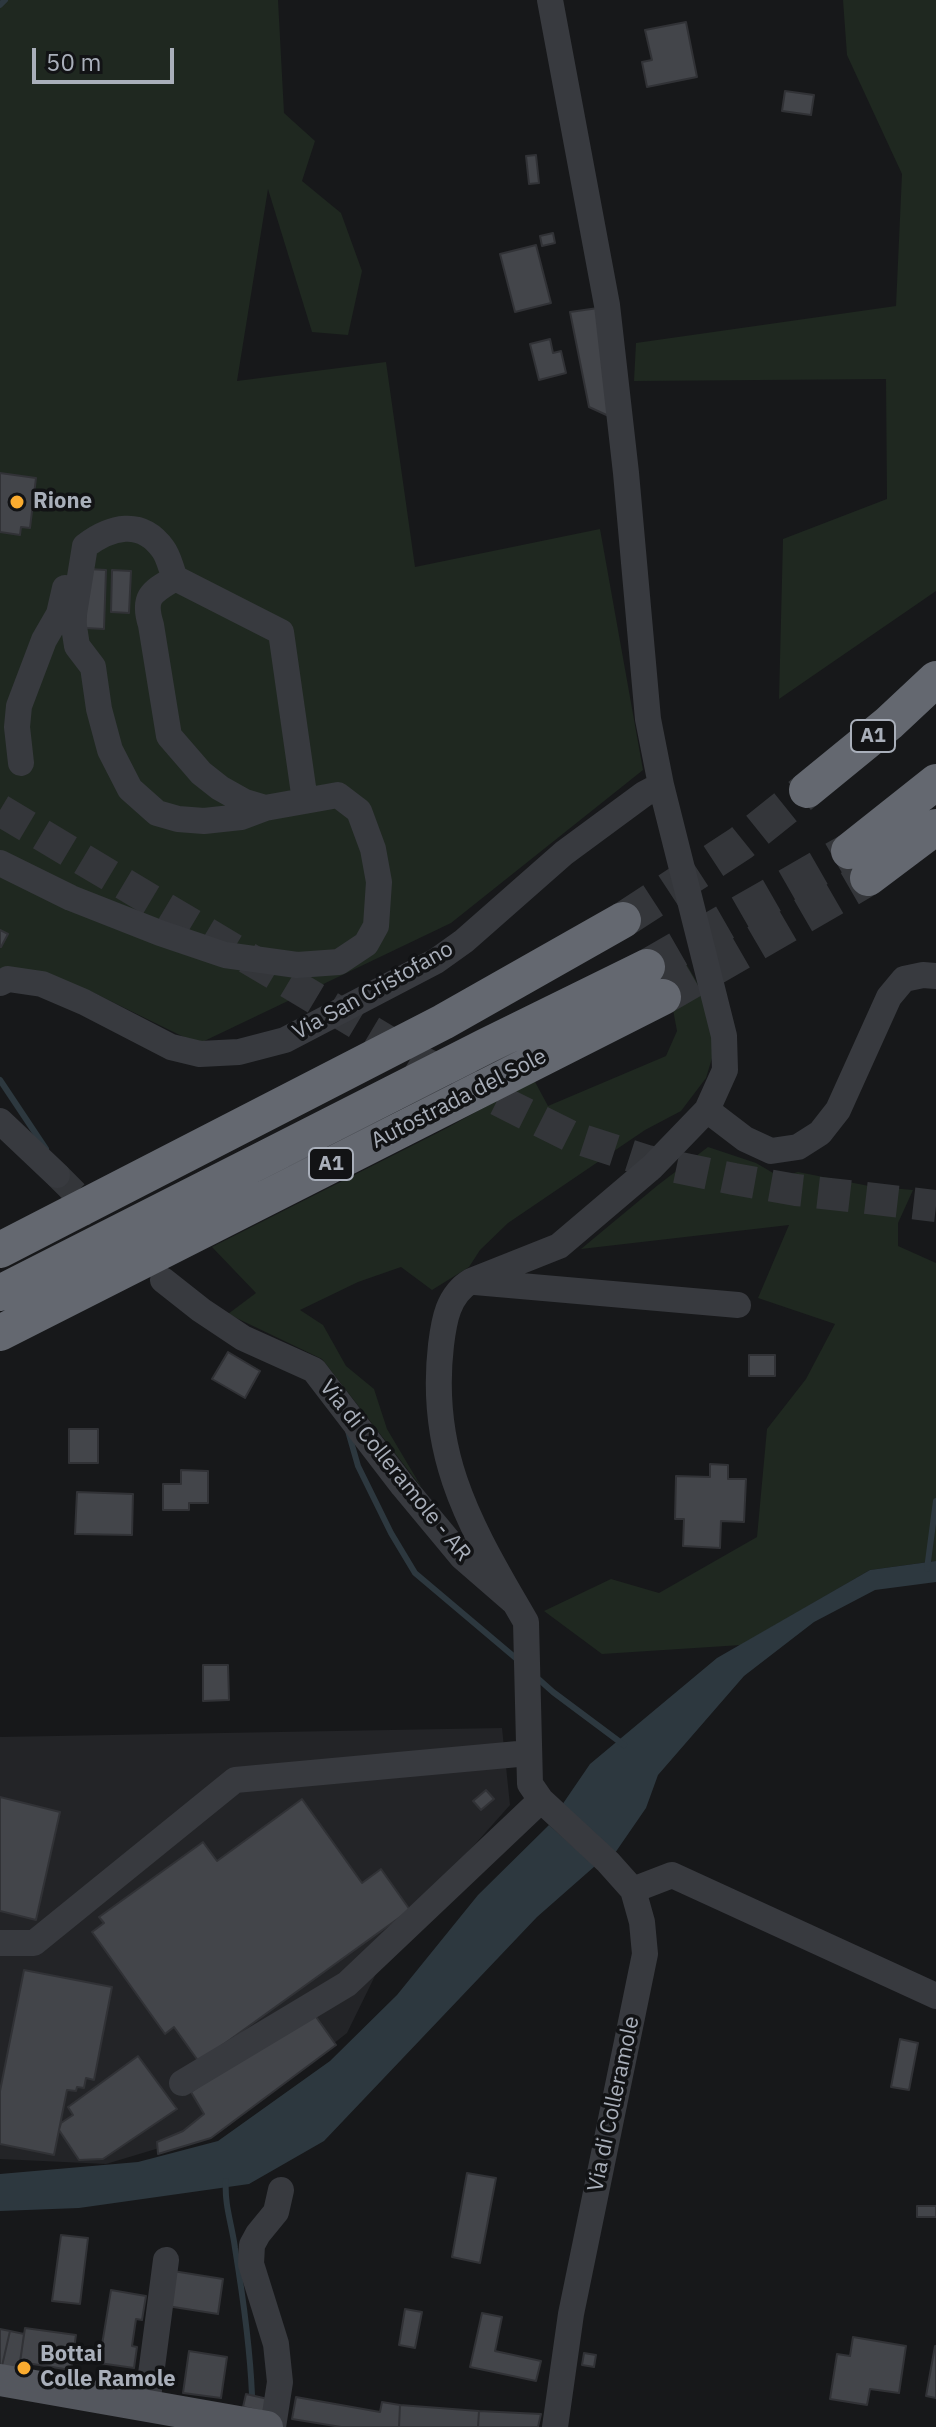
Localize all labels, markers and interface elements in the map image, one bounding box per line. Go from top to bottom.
scale bar [36,32,178,82]
text: 50 m [46,46,101,78]
place label: Rione [33,489,92,515]
marker: Rione [8,493,26,511]
road number: A1 [851,720,895,752]
street label: Via San Cristofano [288,936,458,1046]
street label: Autostrada del Sole [367,1043,551,1155]
road number: A1 [309,1148,353,1180]
street label: Via di Colleramole - AR [314,1375,476,1567]
street label: Via di Colleramole [583,2014,645,2194]
place label: Bottai Colle Ramole [40,2342,176,2394]
marker: Bottai Colle Ramole [15,2359,33,2377]

